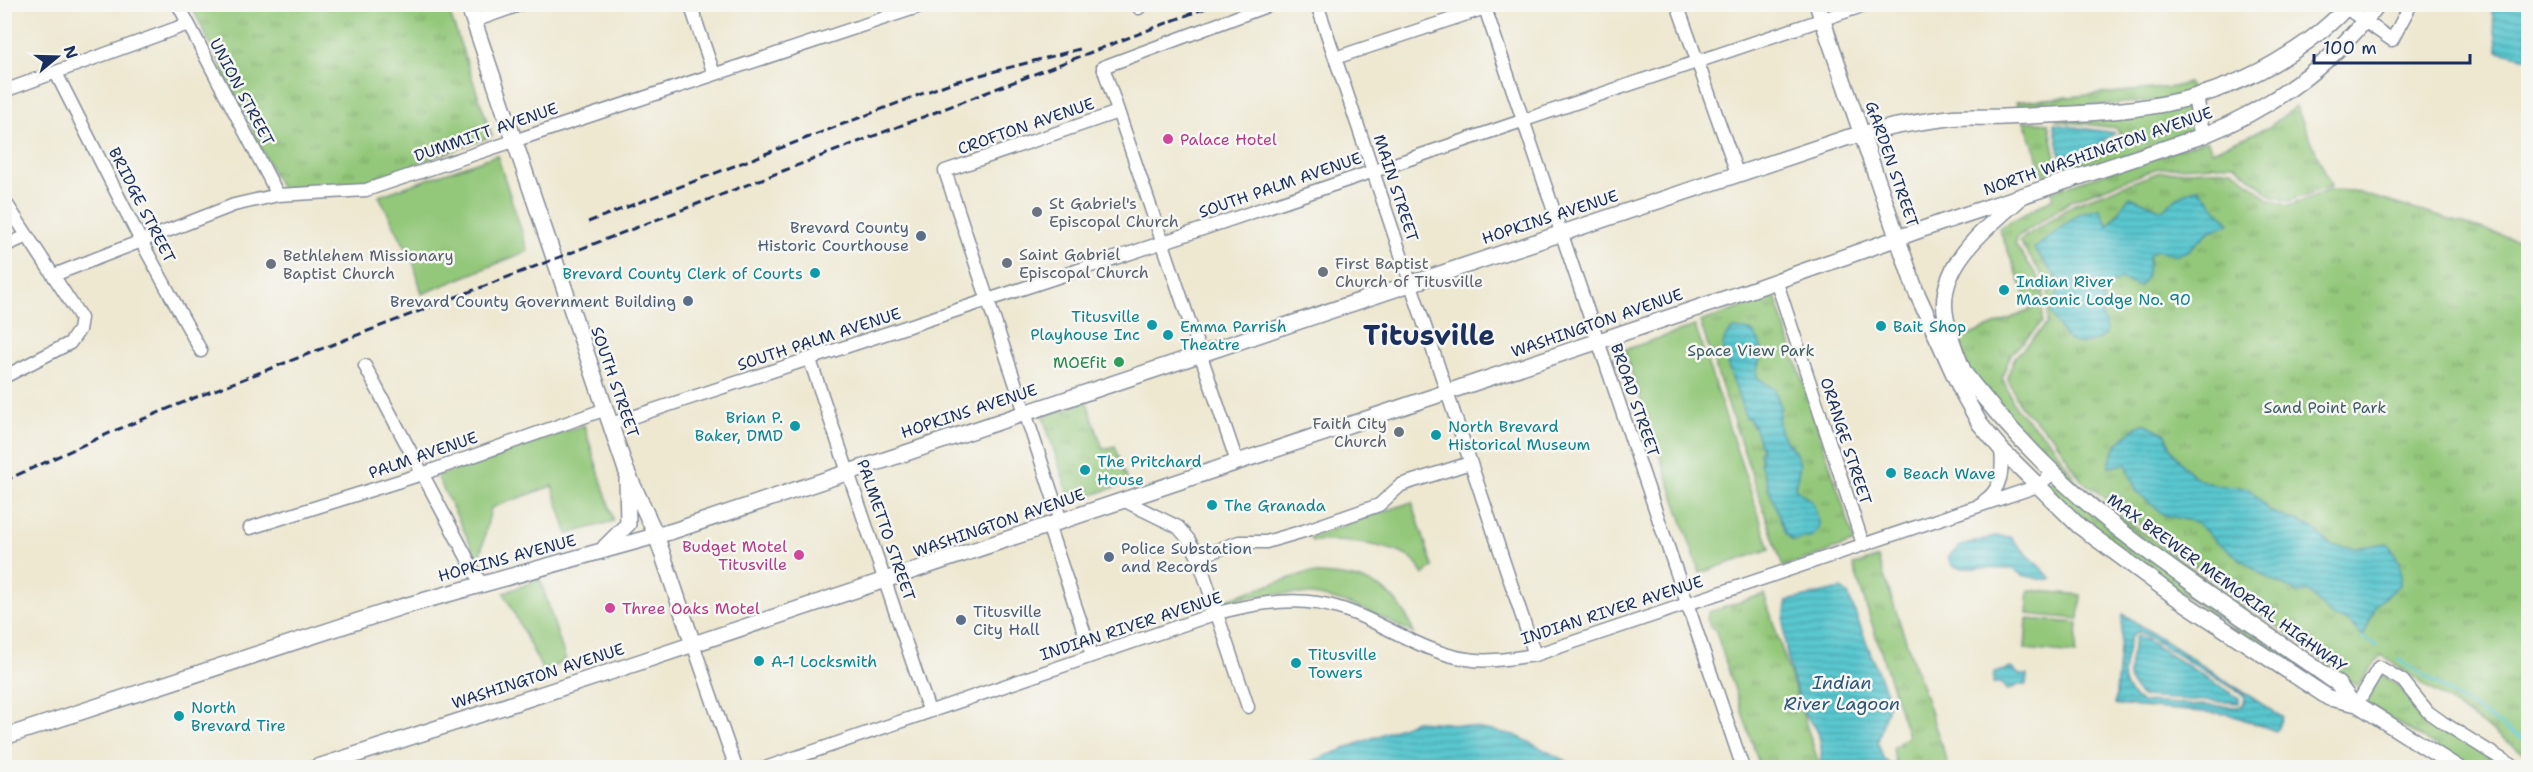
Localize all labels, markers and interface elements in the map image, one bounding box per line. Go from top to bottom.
north arrow [27,27,87,87]
scale bar [2314,27,2470,65]
street label: UNION STREET [205,35,279,149]
text: 100 m [2323,36,2377,60]
text: N [59,43,83,62]
street label: CROFTON AVENUE [955,93,1097,159]
street label: DUMMITT AVENUE [411,98,561,166]
street label: GARDEN STREET [1861,98,1923,230]
street label: NORTH WASHINGTON AVENUE [1981,102,2215,200]
place label: Palace Hotel [1180,129,1277,150]
marker: Palace Hotel [1161,132,1175,146]
street label: MAIN STREET [1369,132,1423,244]
street label: BRIDGE STREET [104,144,180,266]
street label: SOUTH PALM AVENUE [1196,147,1364,223]
street label: HOPKINS AVENUE [1479,185,1621,249]
place label: St Gabriel's Episcopal Church [1049,193,1179,232]
marker: St Gabriel's Episcopal Church [1030,205,1044,219]
place label: Brevard County Historic Courthouse [758,217,909,256]
marker: Brevard County Historic Courthouse [914,229,928,243]
place label: Saint Gabriel Episcopal Church [1019,244,1149,283]
place label: Bethlehem Missionary Baptist Church [283,245,454,284]
place label: First Baptist Church of Titusville [1335,253,1483,292]
marker: Saint Gabriel Episcopal Church [1000,256,1014,270]
marker: Bethlehem Missionary Baptist Church [264,257,278,271]
place label: Brevard County Clerk of Courts [562,263,803,284]
marker: First Baptist Church of Titusville [1316,265,1330,279]
marker: Brevard County Clerk of Courts [808,266,822,280]
place label: Indian River Masonic Lodge No. 90 [2016,271,2191,310]
marker: Indian River Masonic Lodge No. 90 [1997,283,2011,297]
street label: WASHINGTON AVENUE [1508,284,1686,362]
place label: Brevard County Government Building [390,291,676,312]
marker: Brevard County Government Building [681,294,695,308]
street label: SOUTH PALM AVENUE [734,303,904,375]
place label: Titusville Playhouse Inc [1030,306,1140,345]
place label: Emma Parrish Theatre [1180,316,1287,355]
district label: Titusville [1363,316,1495,354]
place label: Bait Shop [1893,316,1966,337]
marker: Titusville Playhouse Inc [1145,318,1159,332]
marker: Bait Shop [1874,319,1888,333]
street label: SOUTH STREET [586,324,644,440]
marker: Emma Parrish Theatre [1161,328,1175,342]
park label: Space View Park [1687,340,1815,361]
street label: BROAD STREET [1606,341,1664,460]
place label: MOEfit [1053,352,1107,373]
marker: MOEfit [1112,355,1126,369]
street label: ORANGE STREET [1816,375,1876,507]
street label: HOPKINS AVENUE [898,379,1040,443]
park label: Sand Point Park [2263,397,2387,418]
place label: Brian P. Baker, DMD [695,407,783,446]
place label: Faith City Church [1312,413,1387,452]
place label: North Brevard Historical Museum [1448,416,1591,455]
marker: Brian P. Baker, DMD [788,419,802,433]
marker: Faith City Church [1392,425,1406,439]
street label: PALM AVENUE [366,427,480,483]
marker: North Brevard Historical Museum [1429,428,1443,442]
place label: The Pritchard House [1097,451,1202,490]
street label: PALMETTO STREET [852,457,920,604]
marker: The Pritchard House [1078,463,1092,477]
place label: Beach Wave [1903,463,1996,484]
marker: Beach Wave [1884,466,1898,480]
street label: WASHINGTON AVENUE [910,484,1088,562]
street label: MAX BREWER MEMORIAL HIGHWAY [2103,489,2351,677]
place label: The Granada [1224,495,1326,516]
marker: The Granada [1205,498,1219,512]
street label: HOPKINS AVENUE [436,529,578,587]
place label: Budget Motel Titusville [682,536,787,575]
place label: Police Substation and Records [1121,538,1252,577]
marker: Budget Motel Titusville [792,548,806,562]
marker: Police Substation and Records [1102,550,1116,564]
street label: INDIAN RIVER AVENUE [1518,571,1706,649]
street label: INDIAN RIVER AVENUE [1037,587,1225,665]
place label: Three Oaks Motel [622,598,760,619]
marker: Three Oaks Motel [603,601,617,615]
place label: Titusville City Hall [973,601,1042,640]
marker: Titusville City Hall [954,613,968,627]
street label: WASHINGTON AVENUE [449,638,627,714]
place label: Titusville Towers [1308,644,1377,683]
place label: A-1 Locksmith [771,651,877,672]
marker: A-1 Locksmith [752,654,766,668]
marker: Titusville Towers [1289,656,1303,670]
water label: Indian River Lagoon [1784,671,1900,716]
place label: North Brevard Tire [191,697,286,736]
marker: North Brevard Tire [172,709,186,723]

